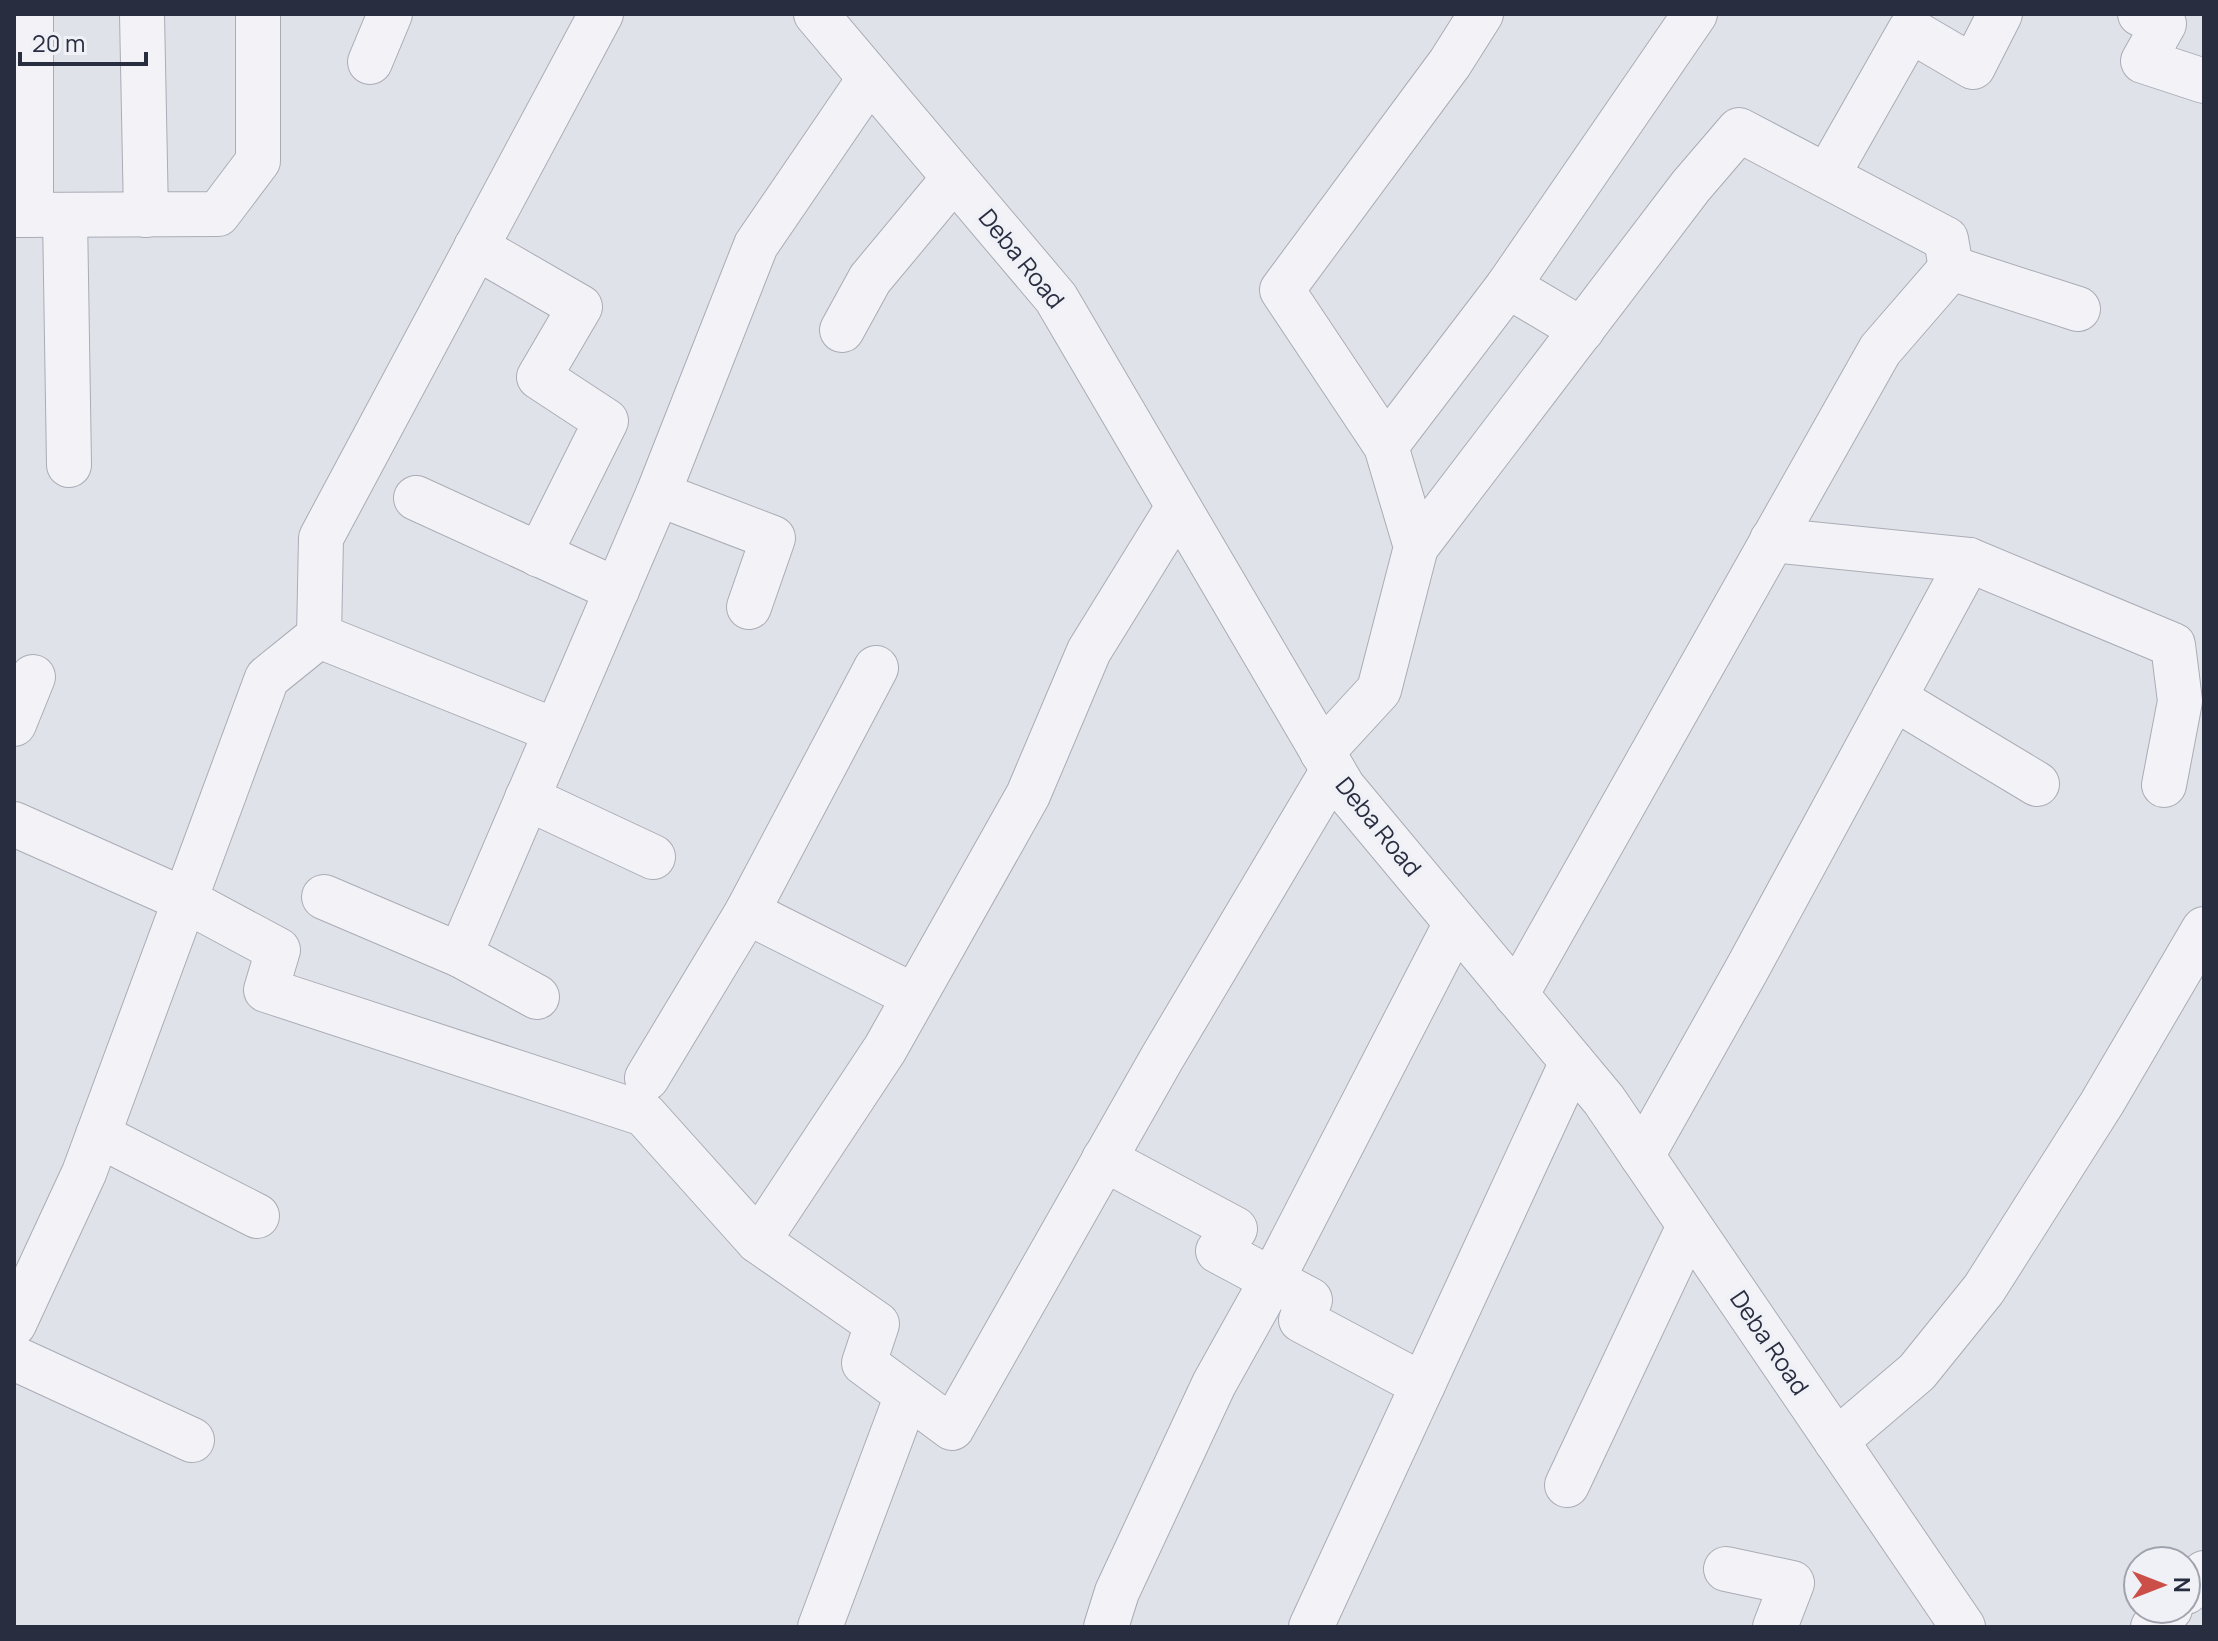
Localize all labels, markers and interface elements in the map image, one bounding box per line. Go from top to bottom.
scale bar [20,16,146,66]
text: 20 m [32,26,85,59]
street label: Deba Road [972,201,1073,315]
street label: Deba Road [1329,769,1430,883]
street label: Deba Road [1723,1283,1817,1401]
north arrow [2122,1545,2202,1625]
text: N [2167,1577,2197,1593]

